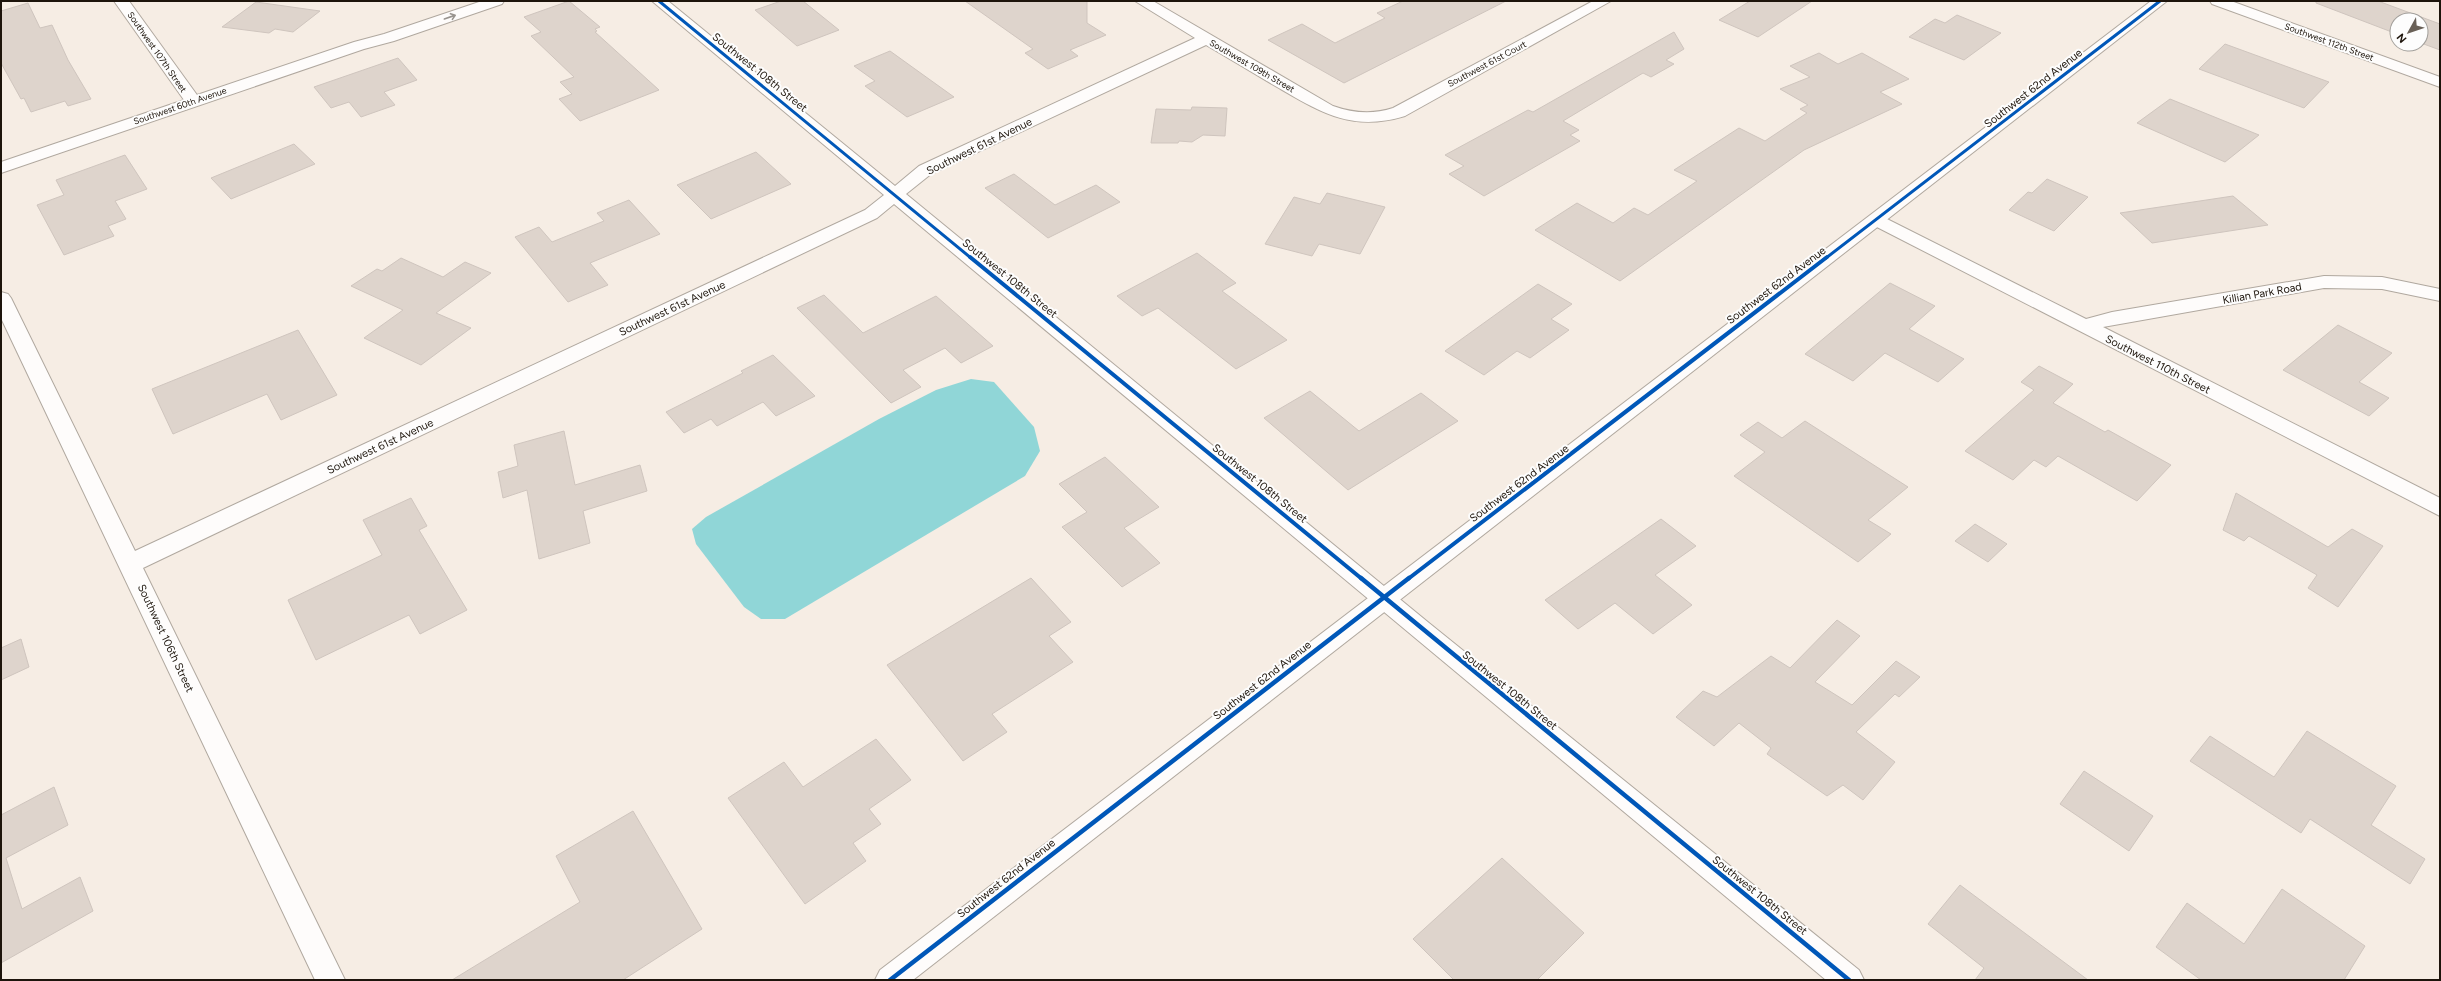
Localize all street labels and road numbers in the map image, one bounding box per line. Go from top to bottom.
street label: Southwest 107th Street [125,9,190,95]
street label: Southwest 112th Street [2283,20,2376,63]
street label: Southwest 108th Street [710,30,810,115]
street label: Southwest 109th Street [1208,37,1297,95]
street label: Southwest 61st Court [1445,38,1529,89]
street label: Southwest 62nd Avenue [1982,46,2085,131]
street label: Southwest 60th Avenue [132,84,228,127]
street label: Southwest 61st Avenue [924,115,1034,178]
street label: Southwest 108th Street [960,236,1060,321]
street label: Southwest 62nd Avenue [1724,244,1828,327]
street label: Southwest 61st Avenue [617,278,728,339]
street label: Killian Park Road [2222,280,2303,307]
street label: Southwest 110th Street [2103,332,2212,397]
street label: Southwest 61st Avenue [325,416,436,477]
street label: Southwest 108th Street [1210,441,1310,526]
street label: Southwest 62nd Avenue [1467,442,1571,525]
street label: Southwest 106th Street [135,582,196,694]
street label: Southwest 62nd Avenue [1211,638,1314,723]
street label: Southwest 108th Street [1460,648,1560,733]
street label: Southwest 62nd Avenue [955,836,1058,921]
street label: Southwest 108th Street [1710,853,1810,938]

